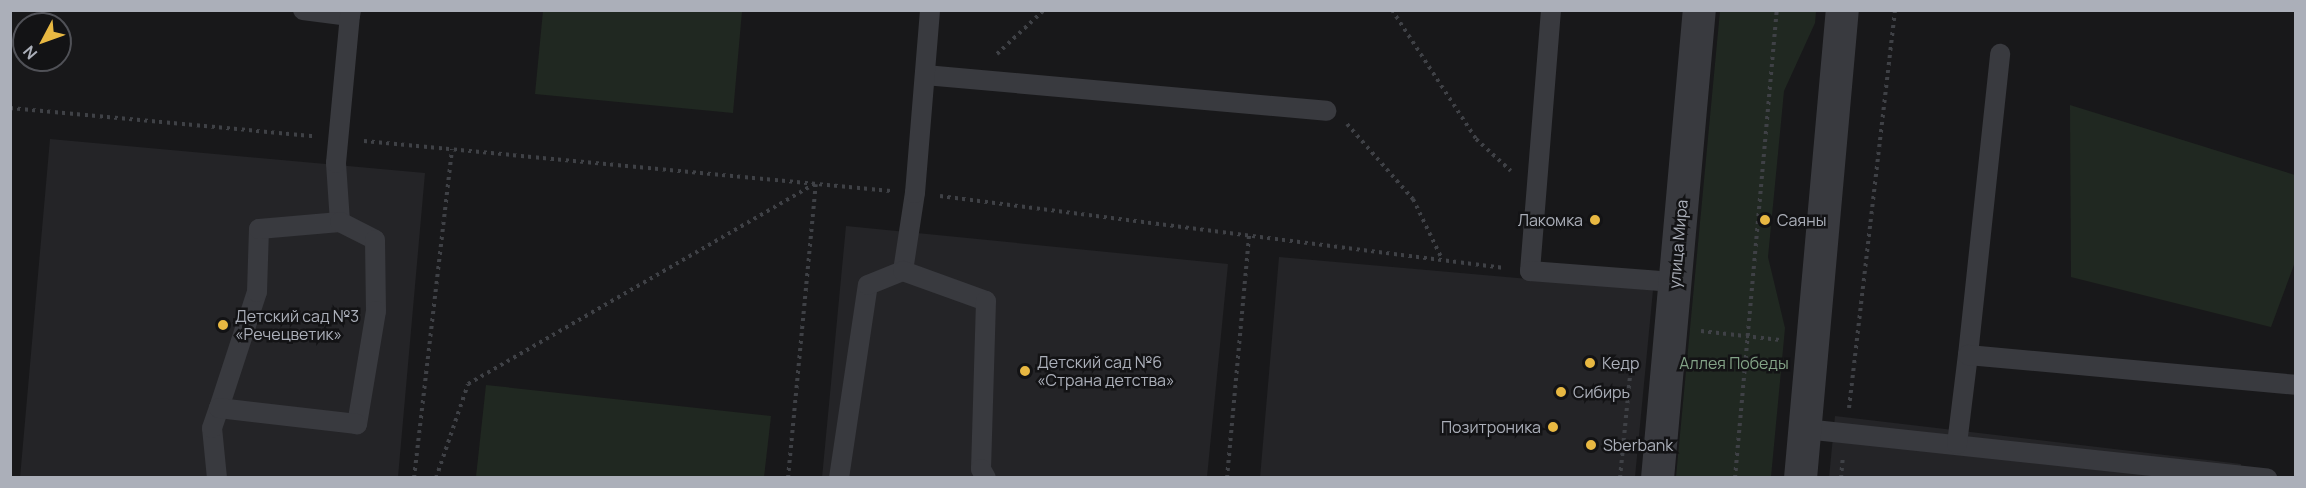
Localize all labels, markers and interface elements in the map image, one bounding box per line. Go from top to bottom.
north arrow [12,12,72,72]
text: N [18,41,42,64]
street label: улица Мира [1665,199,1691,289]
place label: Лакомка [1518,210,1583,230]
place label: Саяны [1777,210,1826,230]
marker: Лакомка [1588,213,1602,227]
marker: Саяны [1758,213,1772,227]
place label: Детский сад №3 «Речецветик» [235,306,359,344]
marker: Детский сад №3 «Речецветик» [216,318,230,332]
place label: Детский сад №6 «Страна детства» [1037,352,1175,390]
place label: Кедр [1602,353,1639,373]
park label: Аллея Победы [1679,353,1789,373]
marker: Кедр [1583,356,1597,370]
marker: Детский сад №6 «Страна детства» [1018,364,1032,378]
place label: Сибирь [1573,382,1630,402]
marker: Сибирь [1554,385,1568,399]
place label: Позитроника [1441,417,1541,437]
marker: Позитроника [1546,420,1560,434]
place label: Sberbank [1603,435,1673,455]
marker: Sberbank [1584,438,1598,452]

